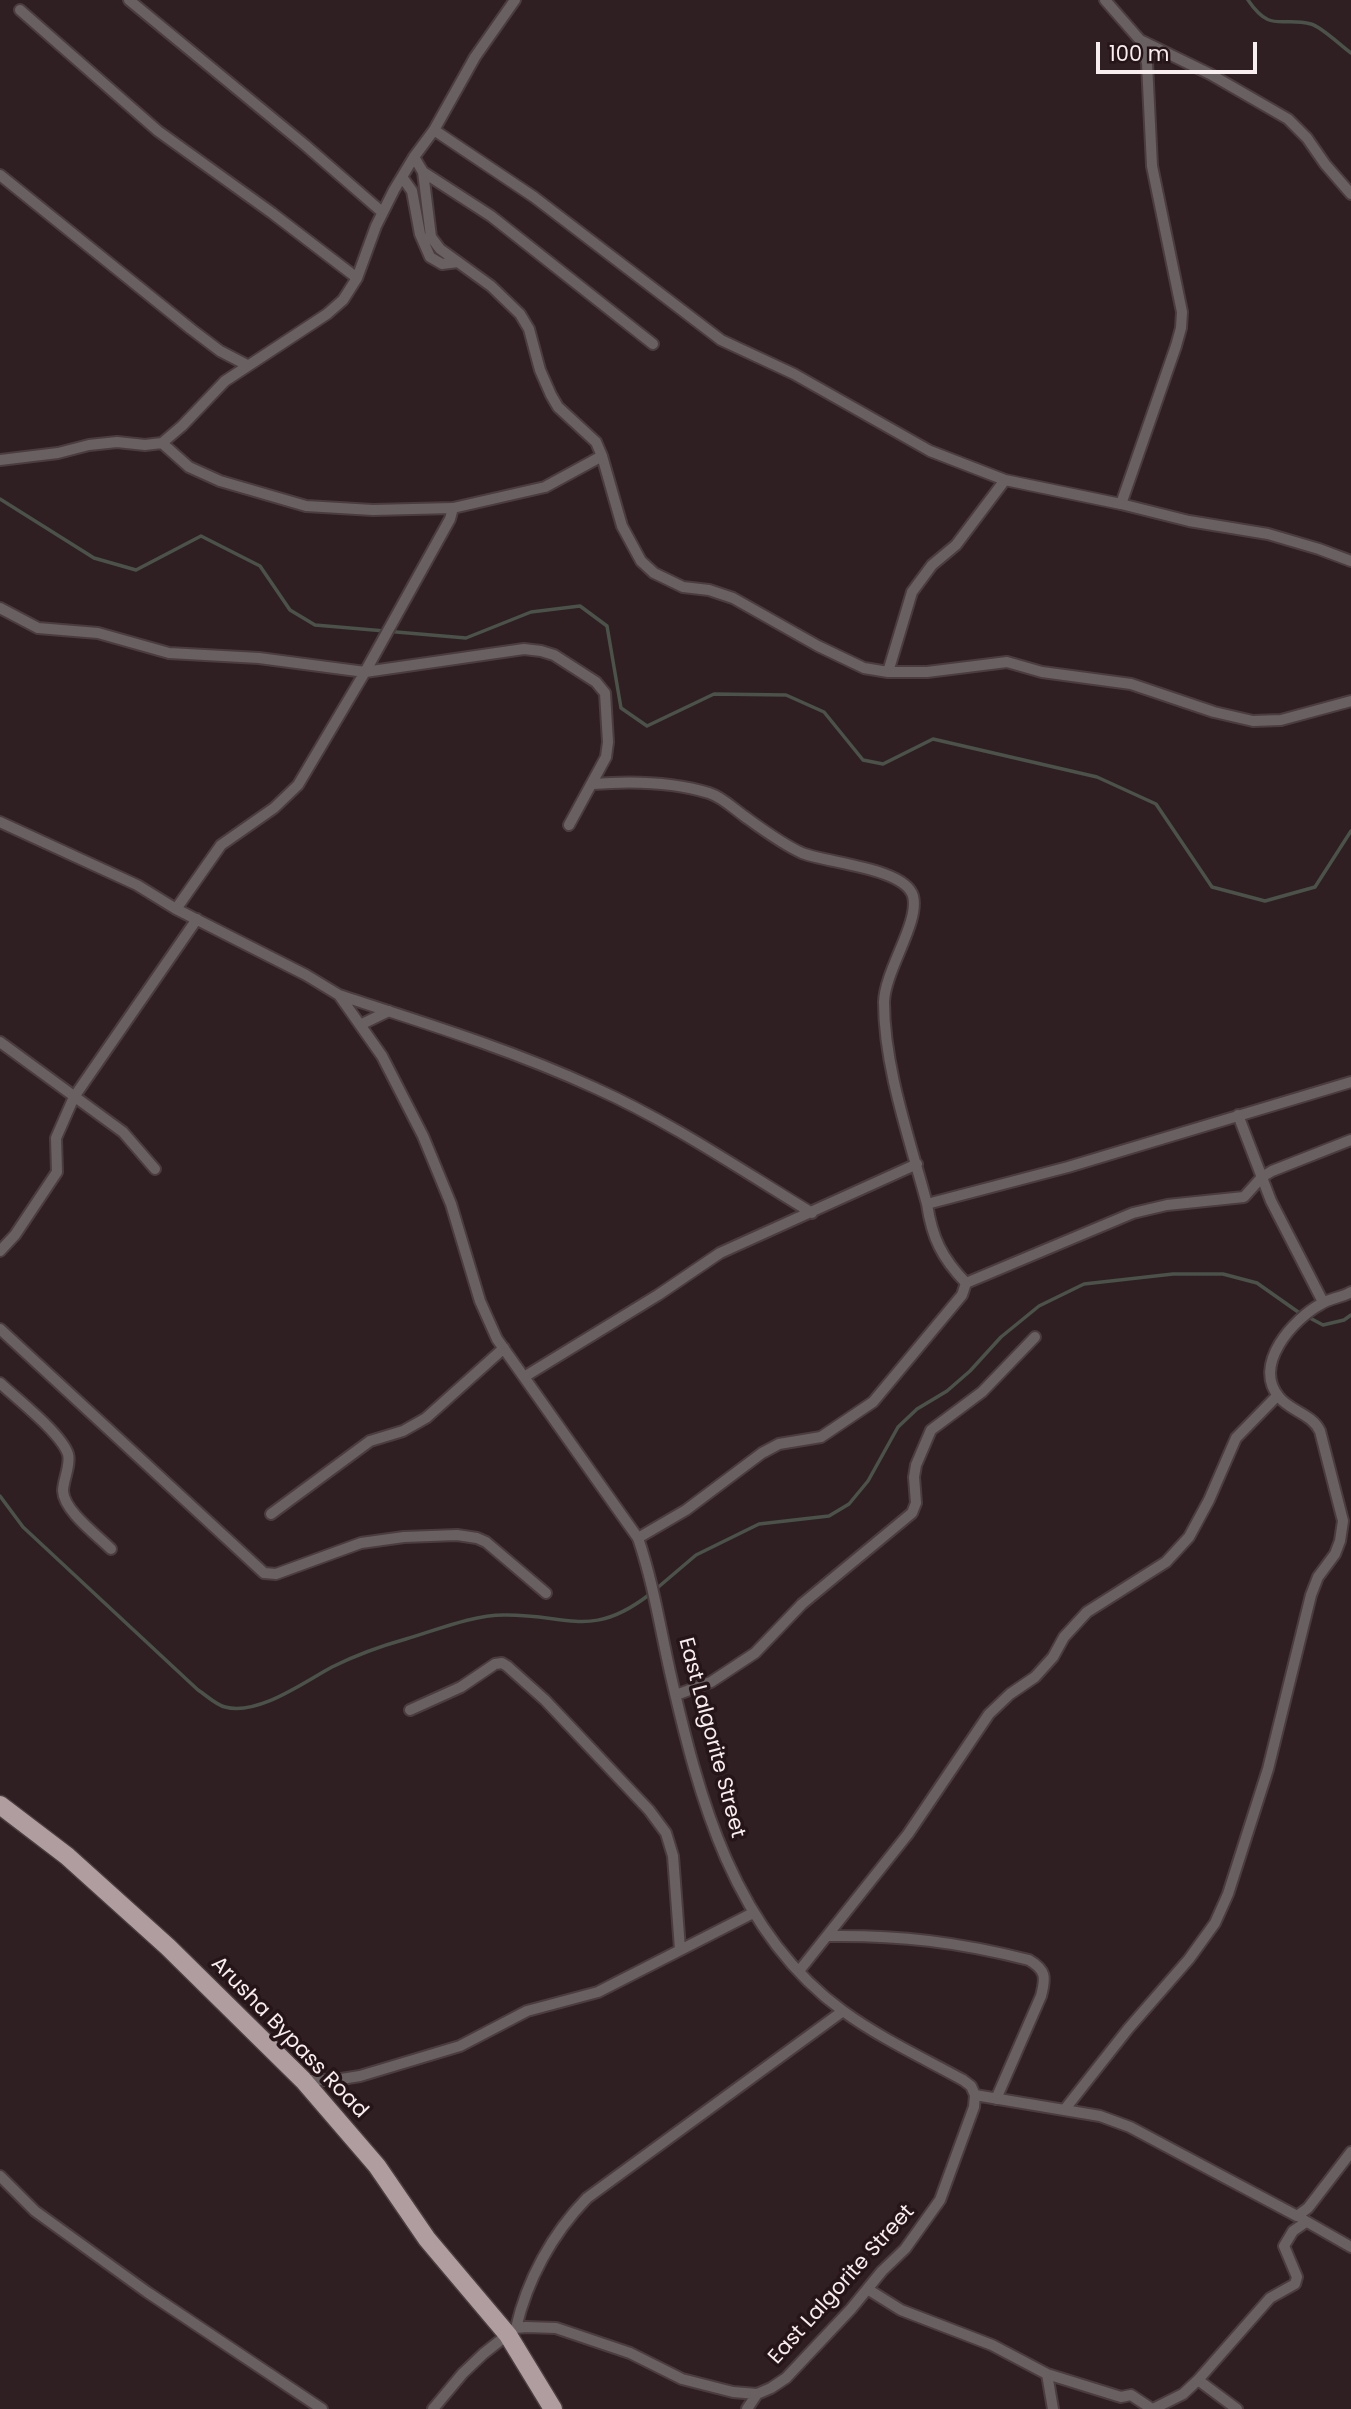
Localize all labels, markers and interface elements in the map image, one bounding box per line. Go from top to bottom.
scale bar [1099,28,1260,72]
text: 100 m [1109,39,1169,68]
street label: East Lalgorite Street [672,1635,750,1841]
street label: Arusha Bypass Road [205,1952,373,2124]
street label: East Lalgorite Street [764,2200,920,2370]

